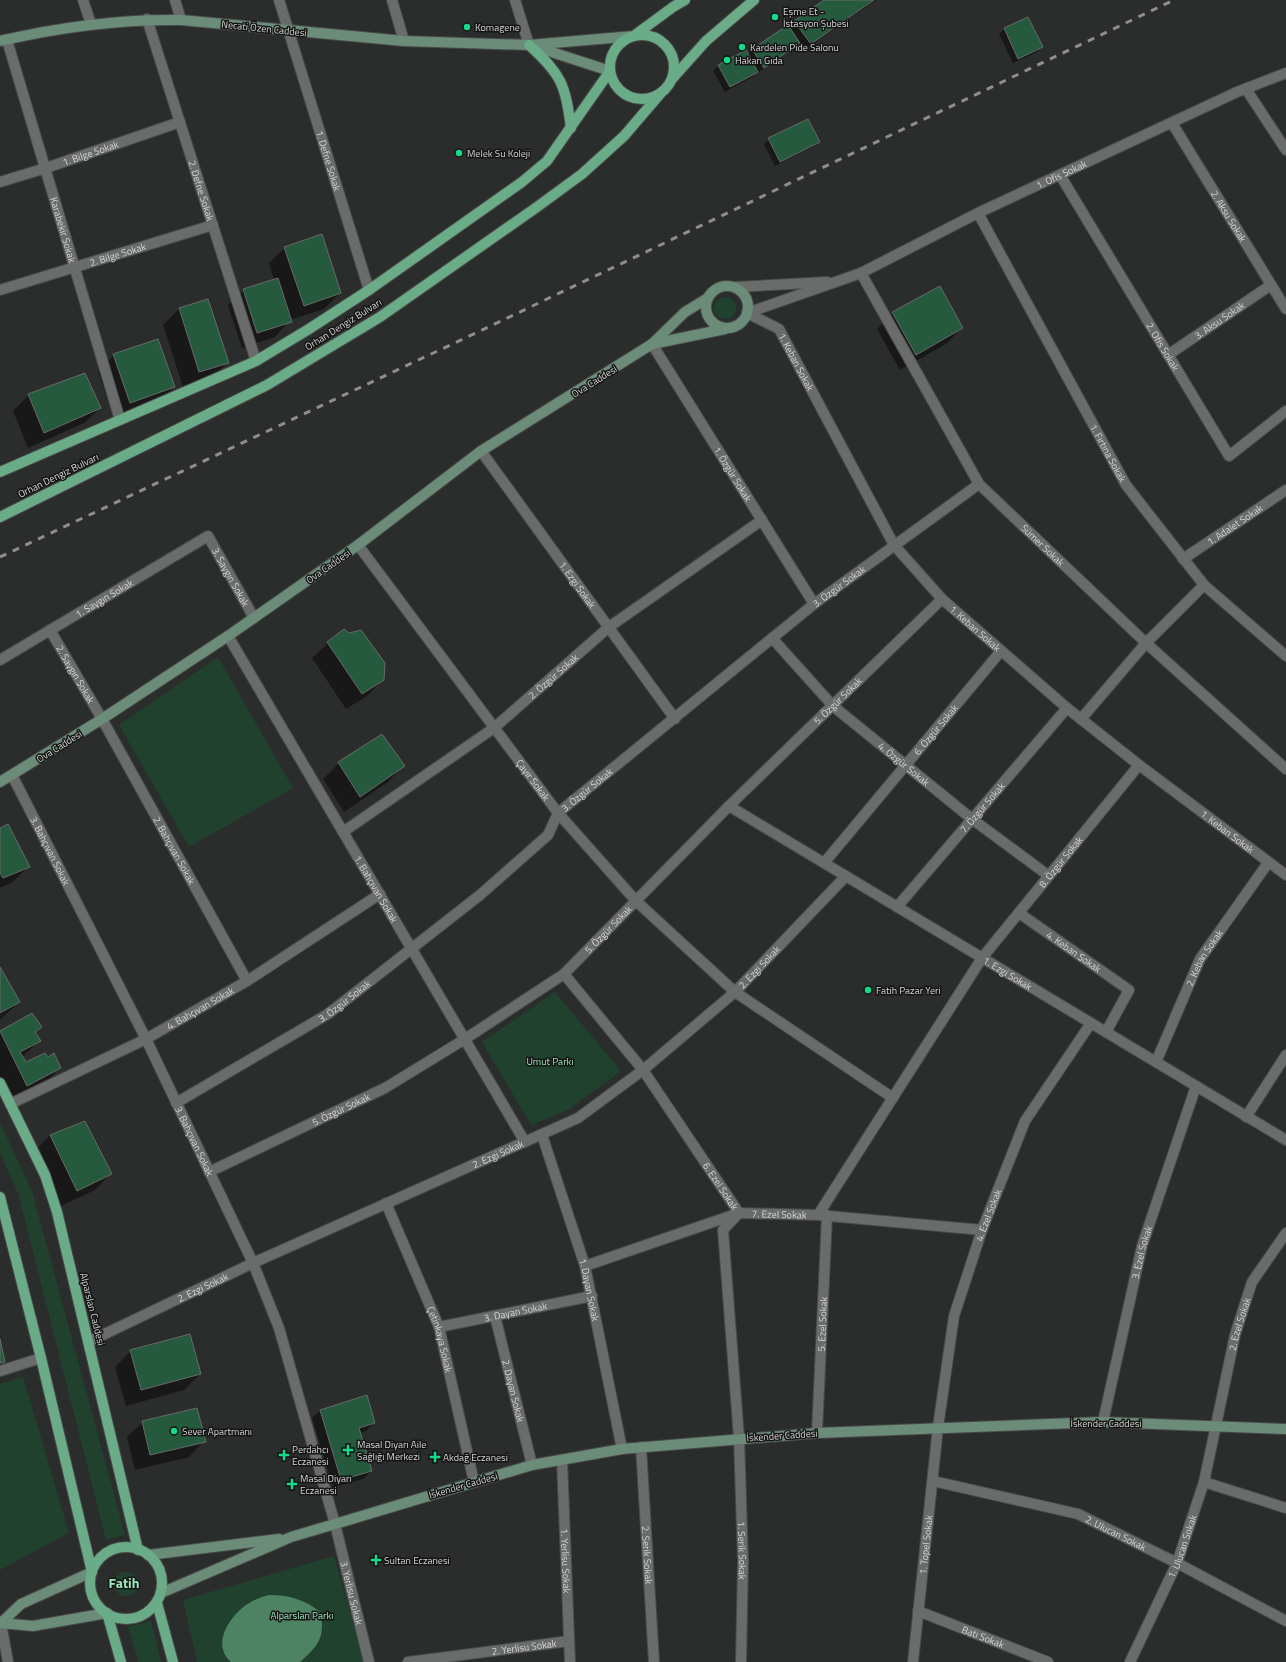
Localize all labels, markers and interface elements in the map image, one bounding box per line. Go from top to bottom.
place label: Eşme Et - İstasyon Şubesi [783,4,849,31]
marker: Eşme Et - İstasyon Şubesi [770,12,780,22]
street label: Necati Özen Caddesi [221,17,307,40]
place label: Komagene [475,20,520,35]
marker: Komagene [462,22,472,32]
place label: Kardelen Pide Salonu [750,40,839,55]
marker: Kardelen Pide Salonu [737,42,747,52]
place label: Hakan Gıda [735,53,783,68]
marker: Hakan Gıda [722,55,732,65]
street label: 1. Defne Sokak [312,128,345,193]
street label: 1. Bilge Sokak [61,137,121,170]
place label: Melek Su Koleji [467,146,530,161]
marker: Melek Su Koleji [454,148,464,158]
street label: 1. Ofis Sokak [1034,156,1089,193]
street label: 2. Defne Sokak [185,158,218,223]
street label: 2. Aksu Sokak [1207,187,1250,245]
street label: Karabekir Sokak [46,195,80,265]
street label: 2. Bilge Sokak [88,239,148,270]
street label: Orhan Dengiz Bulvarı [302,295,385,354]
street label: 3. Aksu Sokak [1191,298,1248,343]
street label: 2. Ofis Sokak [1142,320,1183,374]
street label: 1. Keban Sokak [774,330,818,394]
street label: Ova Caddesi [568,361,620,401]
street label: 1. Fırtına Sokak [1086,421,1130,485]
street label: 1. Özgür Sokak [710,444,756,505]
street label: Orhan Dengiz Bulvarı [15,449,101,502]
street label: 1. Adalet Sokak [1204,501,1266,549]
street label: Sümer Sokak [1017,521,1068,570]
street label: 3. Saygın Sokak [208,545,253,609]
street label: Ova Caddesi [303,546,354,587]
street label: 1. Ezgi Sokak [555,558,600,612]
street label: 3. Özgür Sokak [809,562,869,611]
street label: 1. Saygın Sokak [72,575,136,622]
street label: 1. Keban Sokak [946,602,1004,655]
street label: 2. Saygın Sokak [52,642,98,706]
street label: 2. Özgür Sokak [525,650,582,703]
street label: 5. Özgür Sokak [810,674,866,728]
street label: 6. Özgür Sokak [910,701,962,759]
street label: Ova Caddesi [33,726,85,766]
street label: 4. Özgür Sokak [875,739,933,790]
street label: Çayır Sokak [512,756,553,804]
street label: 3. Özgür Sokak [558,764,616,816]
street label: 7. Özgür Sokak [956,779,1009,836]
street label: 1. Keban Sokak [1197,807,1257,857]
street label: 3. Bahçıvan Sokak [26,814,74,888]
street label: 2. Bahçıvan Sokak [149,814,199,887]
street label: 8. Özgür Sokak [1035,833,1086,891]
street label: 1. Bahçıvan Sokak [350,852,402,926]
street label: 5. Özgür Sokak [581,902,636,957]
street label: 2. Keban Sokak [1182,926,1227,989]
street label: 4. Keban Sokak [1043,927,1104,976]
street label: 2. Ezgi Sokak [735,942,784,992]
street label: 1. Ezgi Sokak [980,953,1035,994]
street label: 3. Özgür Sokak [315,976,374,1026]
street label: 4. Bahçıvan Sokak [164,983,237,1034]
place label: Fatih Pazar Yeri [876,983,941,998]
marker: Fatih Pazar Yeri [863,985,873,995]
park label: Umut Parkı [526,1054,574,1069]
street label: 5. Özgür Sokak [310,1089,373,1130]
street label: 3. Bahçıvan Sokak [171,1104,217,1179]
street label: 2. Ezgi Sokak [470,1136,526,1172]
street label: 6. Ezel Sokak [699,1159,742,1213]
street label: 4. Ezel Sokak [972,1187,1005,1243]
street label: 7. Ezel Sokak [751,1206,807,1223]
street label: 3. Ezel Sokak [1128,1223,1156,1281]
street label: 1. Dayan Sokak [575,1256,603,1323]
street label: 2. Ezgi Sokak [175,1269,231,1306]
street label: Alparslan Caddesi [76,1271,109,1347]
street label: 2. Ezel Sokak [1225,1295,1255,1352]
street label: 5. Ezel Sokak [814,1296,831,1352]
street label: 3. Dayan Sokak [483,1298,549,1326]
street label: Çetinkaya Sokak [423,1304,456,1374]
street label: 2. Dayan Sokak [498,1358,528,1424]
street label: İskender Caddesi [1070,1416,1142,1431]
place label: Sever Apartmanı [182,1424,252,1439]
marker: Sever Apartmanı [169,1426,179,1436]
street label: İskender Caddesi [746,1426,818,1445]
place label: Masal Diyarı Aile Sağlığı Merkezi [357,1437,426,1464]
place label: Perdahcı Eczanesi [292,1442,329,1469]
marker: Masal Diyarı Aile Sağlığı Merkezi [342,1444,354,1456]
marker: Perdahcı Eczanesi [279,1450,289,1460]
place label: Akdağ Eczanesi [443,1450,508,1465]
marker: Akdağ Eczanesi [430,1452,440,1462]
street label: İskender Caddesi [427,1468,499,1502]
place label: Masal Diyarı Eczanesi [300,1471,352,1498]
marker: Masal Diyarı Eczanesi [287,1479,297,1489]
street label: 2. Ulucan Sokak [1083,1512,1149,1555]
street label: 1. Ulucan Sokak [1164,1513,1201,1581]
street label: 1. Topel Sokak [915,1514,937,1575]
street label: 1. Serik Sokak [734,1521,750,1580]
street label: 2. Serik Sokak [638,1525,656,1585]
street label: 1. Yerlisu Sokak [557,1528,574,1594]
place label: Sultan Eczanesi [384,1553,450,1568]
marker: Sultan Eczanesi [371,1555,381,1565]
street label: 3. Yerlisu Sokak [336,1559,367,1627]
district label: Fatih [109,1572,139,1593]
park label: Alparslan Parkı [271,1608,333,1623]
street label: Batı Sokak [960,1622,1007,1652]
street label: 2. Yerlisu Sokak [491,1636,558,1659]

